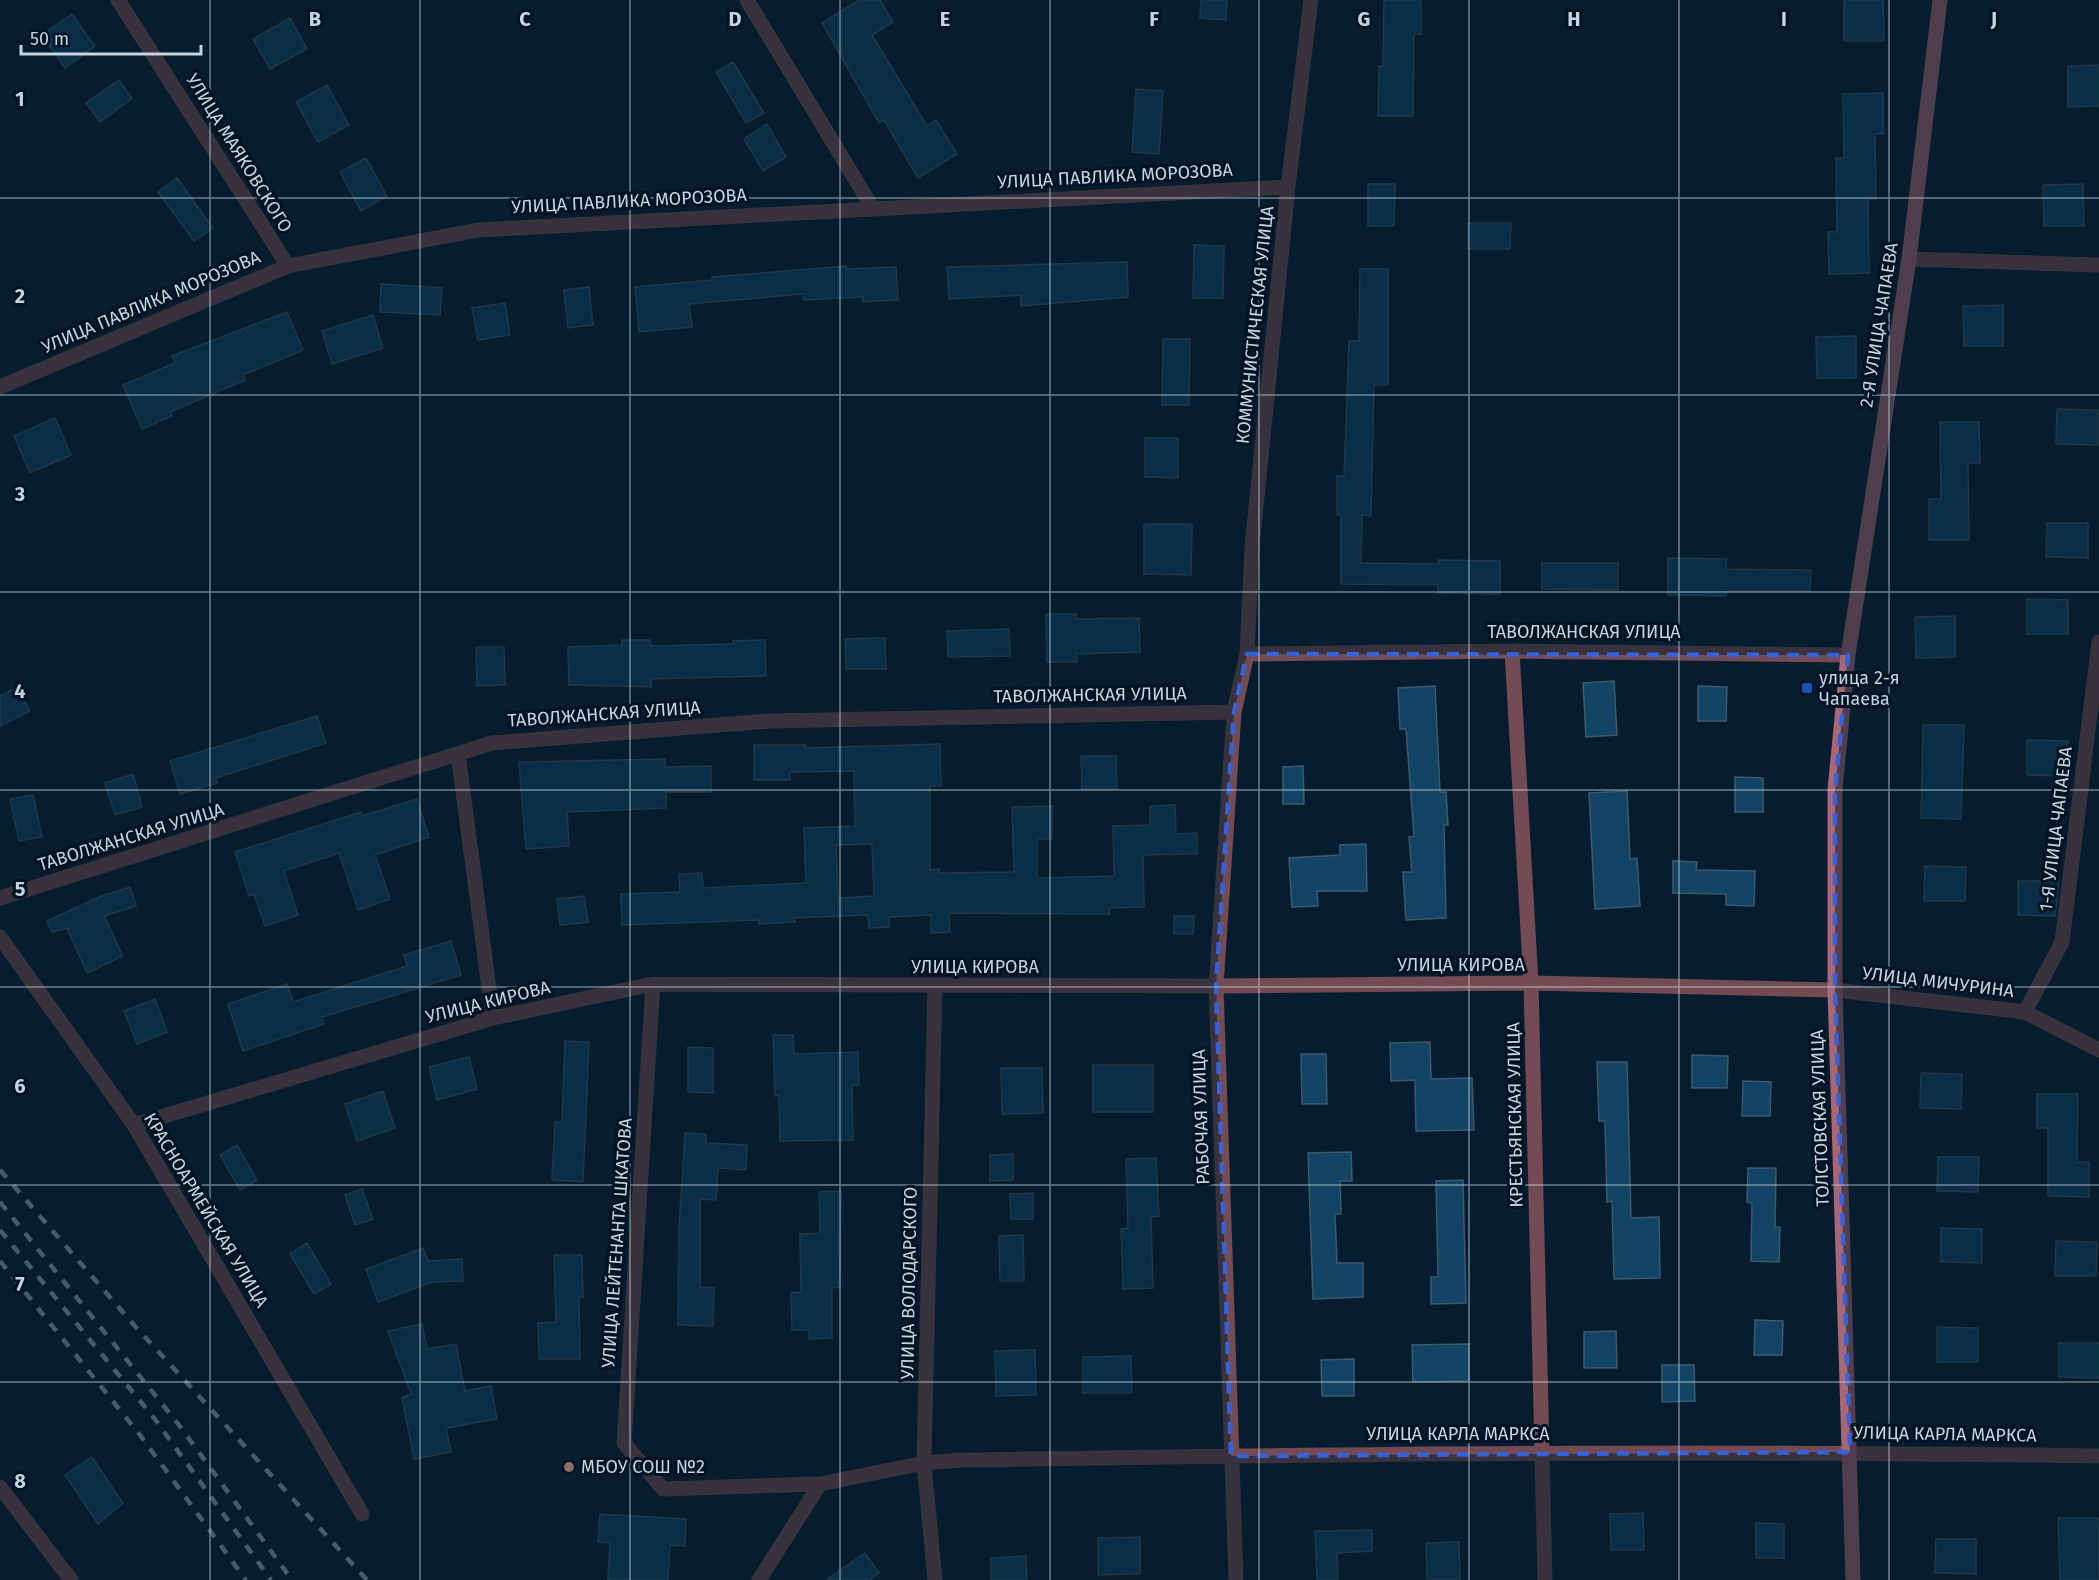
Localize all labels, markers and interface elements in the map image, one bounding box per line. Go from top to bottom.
text: B [309,7,321,31]
text: C [519,7,531,31]
text: D [728,7,742,31]
text: E [940,7,950,31]
text: F [1149,7,1159,31]
text: G [1358,7,1370,31]
text: H [1567,7,1581,31]
text: I [1781,7,1787,31]
text: J [1990,7,1997,31]
scale bar [21,18,201,56]
text: 50 m [30,28,69,50]
street label: УЛИЦА МАЯКОВСКОГО [181,70,297,236]
text: 1 [15,87,25,111]
street label: УЛИЦА ПАВЛИКА МОРОЗОВА [997,159,1234,193]
street label: УЛИЦА ПАВЛИКА МОРОЗОВА [511,184,748,218]
street label: КОММУНИСТИЧЕСКАЯ УЛИЦА [1232,204,1279,445]
street label: 2-Я УЛИЦА ЧАПАЕВА [1855,240,1903,409]
street label: УЛИЦА ПАВЛИКА МОРОЗОВА [38,246,264,358]
text: 2 [15,284,25,308]
text: 3 [14,482,25,506]
street label: ТАВОЛЖАНСКАЯ УЛИЦА [1487,621,1681,643]
place label: улица 2-я Чапаева [1819,667,1900,710]
text: 4 [14,679,26,703]
marker: улица 2-я Чапаева [1800,681,1814,695]
street label: ТАВОЛЖАНСКАЯ УЛИЦА [993,682,1188,708]
street label: ТАВОЛЖАНСКАЯ УЛИЦА [507,696,702,732]
street label: 1-Я УЛИЦА ЧАПАЕВА [2035,745,2077,913]
street label: ТАВОЛЖАНСКАЯ УЛИЦА [35,798,227,876]
text: 5 [15,877,26,901]
street label: УЛИЦА КИРОВА [1397,954,1525,976]
street label: УЛИЦА КИРОВА [911,956,1039,978]
street label: УЛИЦА МИЧУРИНА [1861,962,2016,1002]
street label: УЛИЦА КИРОВА [423,976,553,1028]
street label: КРЕСТЬЯНСКАЯ УЛИЦА [1502,1021,1528,1208]
street label: ТОЛСТОВСКАЯ УЛИЦА [1806,1028,1834,1207]
street label: РАБОЧАЯ УЛИЦА [1188,1048,1214,1185]
text: 6 [14,1074,26,1098]
street label: КРАСНОАРМЕЙСКАЯ УЛИЦА [139,1109,273,1312]
street label: УЛИЦА ЛЕЙТЕНАНТА ШКАТОВА [597,1117,637,1369]
street label: УЛИЦА ВОЛОДАРСКОГО [896,1186,922,1380]
text: 7 [15,1272,25,1296]
street label: УЛИЦА КАРЛА МАРКСА [1853,1421,2037,1447]
street label: УЛИЦА КАРЛА МАРКСА [1366,1423,1550,1445]
place label: МБОУ СОШ №2 [581,1456,705,1478]
marker: МБОУ СОШ №2 [562,1460,576,1474]
text: 8 [14,1469,26,1493]

